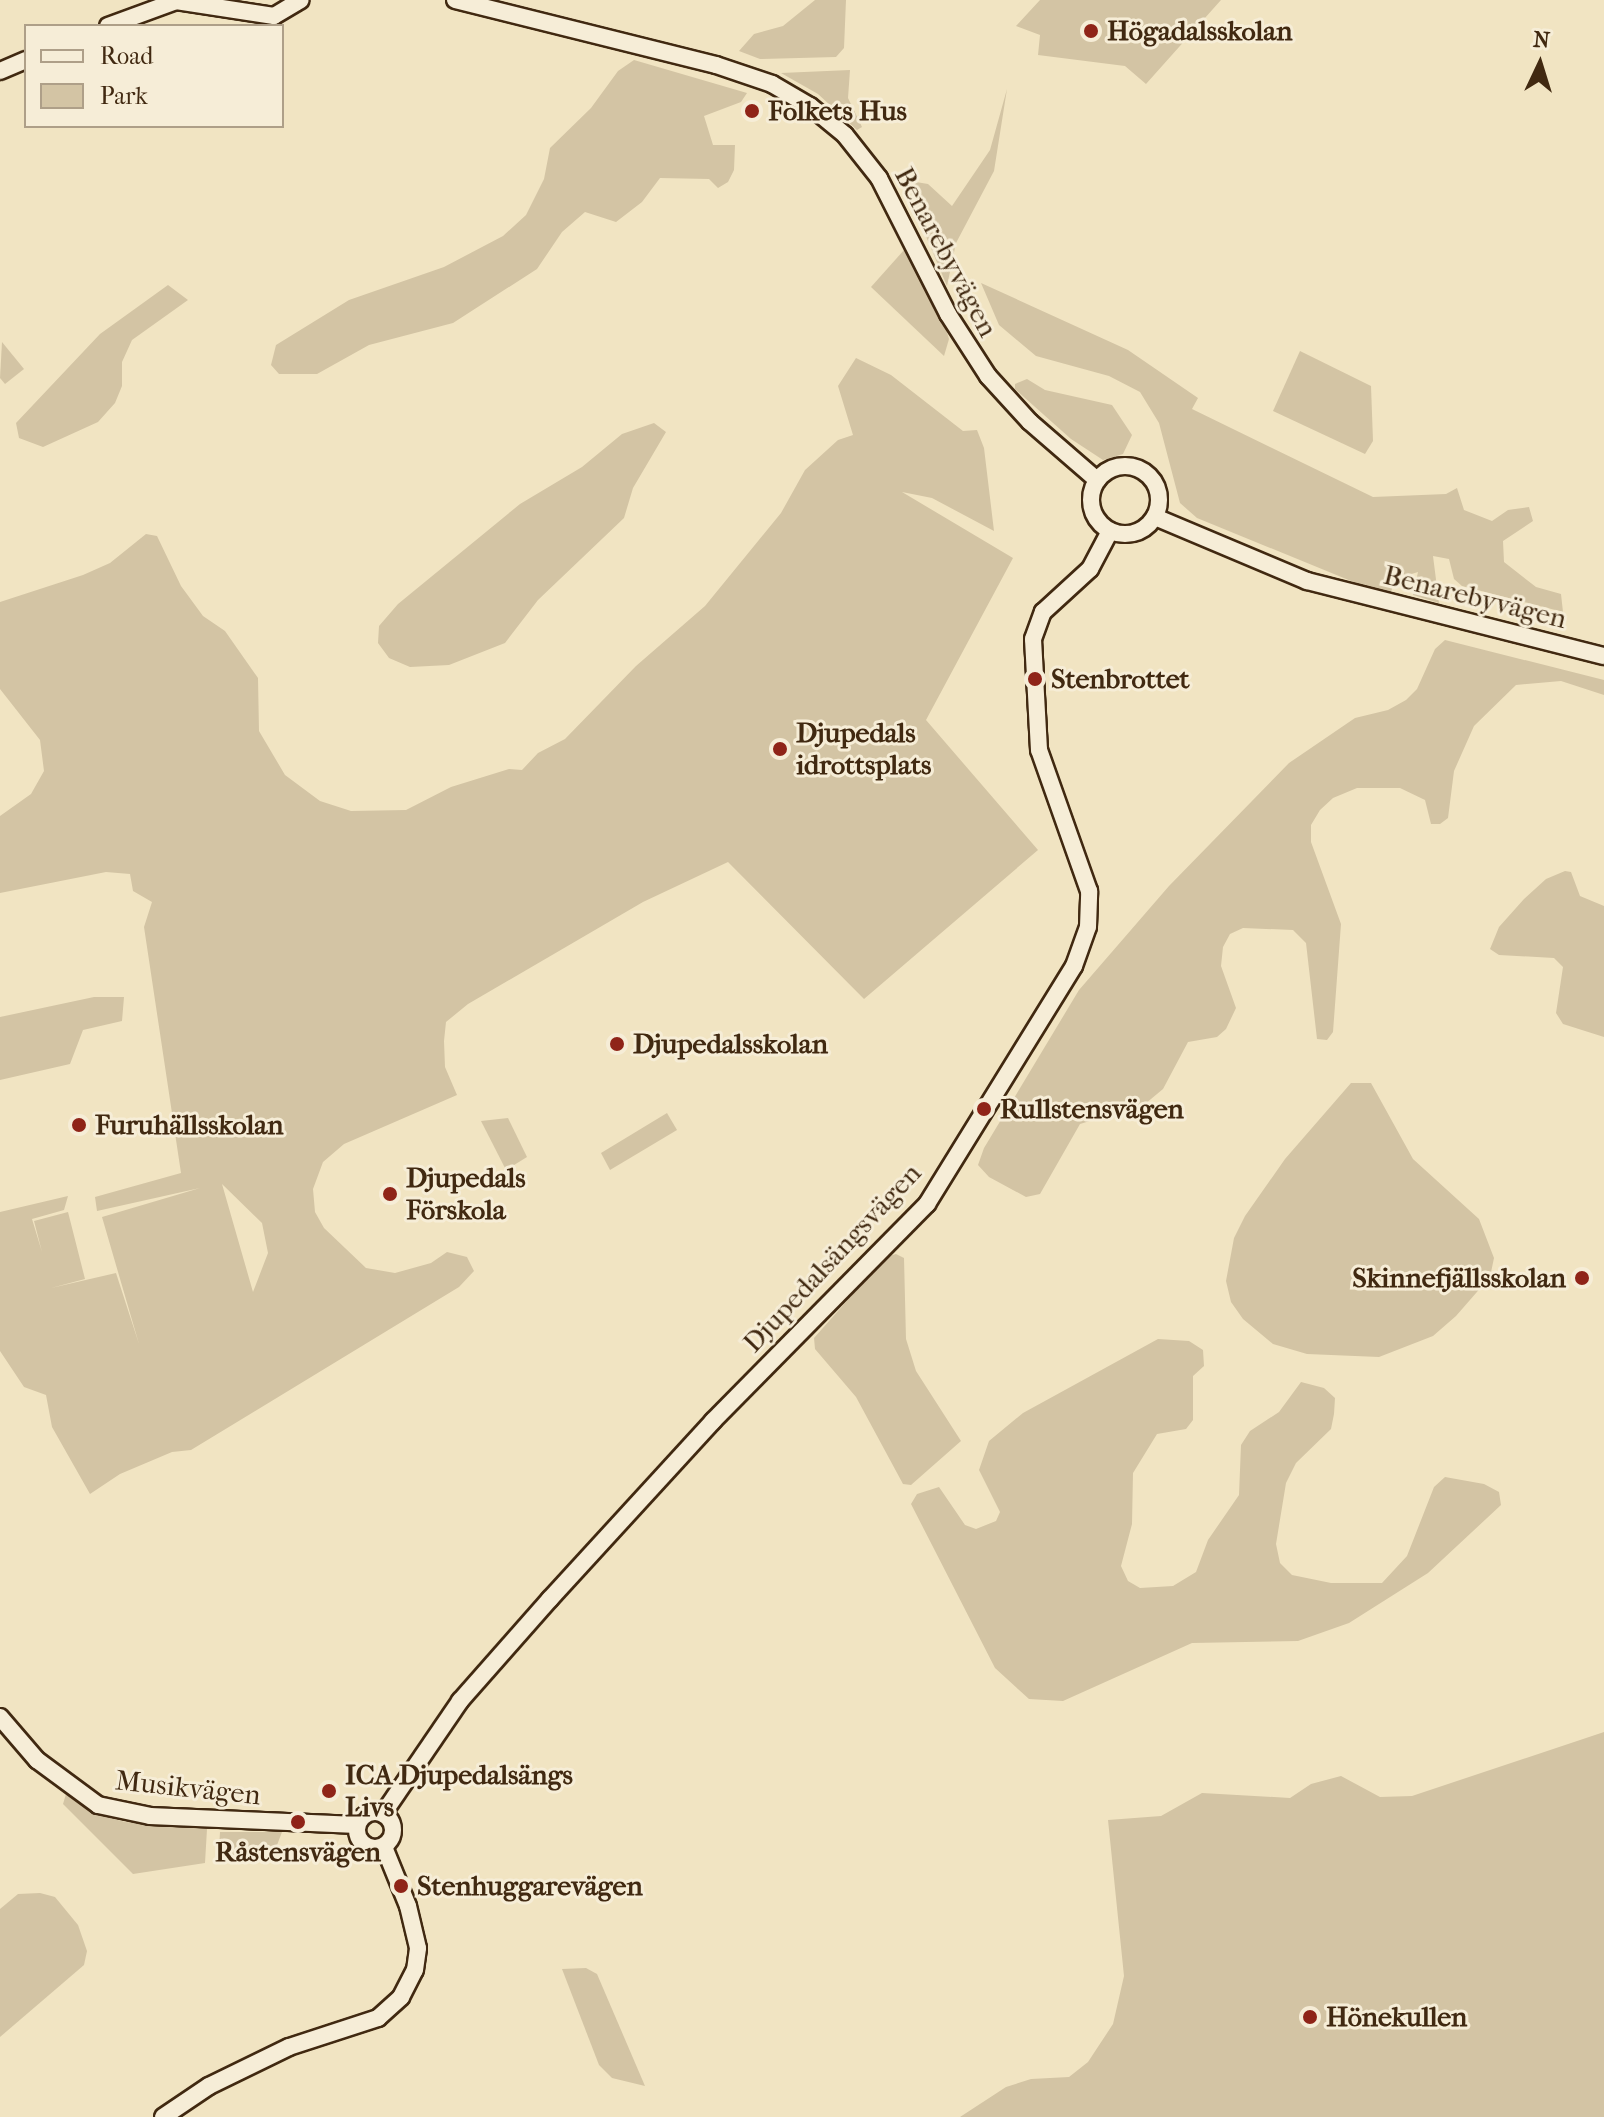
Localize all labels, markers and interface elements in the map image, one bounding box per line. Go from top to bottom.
place label: Högadalsskolan [1107,14,1292,48]
marker: Högadalsskolan [1082,22,1100,40]
legend [24,24,284,128]
north arrow [1500,24,1580,104]
text: N [1532,27,1551,54]
text: Road [100,42,153,70]
text: Park [100,82,148,110]
place label: Folkets Hus [768,94,907,128]
marker: Folkets Hus [743,102,761,120]
street label: Benarebyvägen [887,161,1005,343]
street label: Benarebyvägen [1380,558,1570,636]
place label: Stenbrottet [1051,662,1190,696]
marker: Stenbrottet [1026,670,1044,688]
place label: Djupedals idrottsplats [796,716,931,782]
marker: Djupedals idrottsplats [771,740,789,758]
place label: Djupedalsskolan [633,1027,828,1061]
marker: Djupedalsskolan [608,1035,626,1053]
place label: Rullstensvägen [1000,1092,1184,1126]
marker: Rullstensvägen [975,1100,993,1118]
place label: Furuhällsskolan [95,1108,283,1142]
marker: Furuhällsskolan [70,1116,88,1134]
street label: Djupedalsängsvägen [736,1157,928,1359]
place label: Djupedals Förskola [406,1161,526,1227]
marker: Djupedals Förskola [381,1185,399,1203]
place label: Skinnefjällsskolan [1352,1261,1566,1295]
marker: Skinnefjällsskolan [1573,1269,1591,1287]
place label: ICA Djupedalsängs Livs [345,1758,573,1824]
street label: Musikvägen [114,1764,262,1812]
marker: ICA Djupedalsängs Livs [320,1782,338,1800]
marker: Råstensvägen [289,1813,307,1831]
place label: Råstensvägen [215,1835,381,1869]
place label: Stenhuggarevägen [417,1869,643,1903]
marker: Stenhuggarevägen [392,1877,410,1895]
place label: Hönekullen [1326,2000,1467,2034]
marker: Hönekullen [1301,2008,1319,2026]

